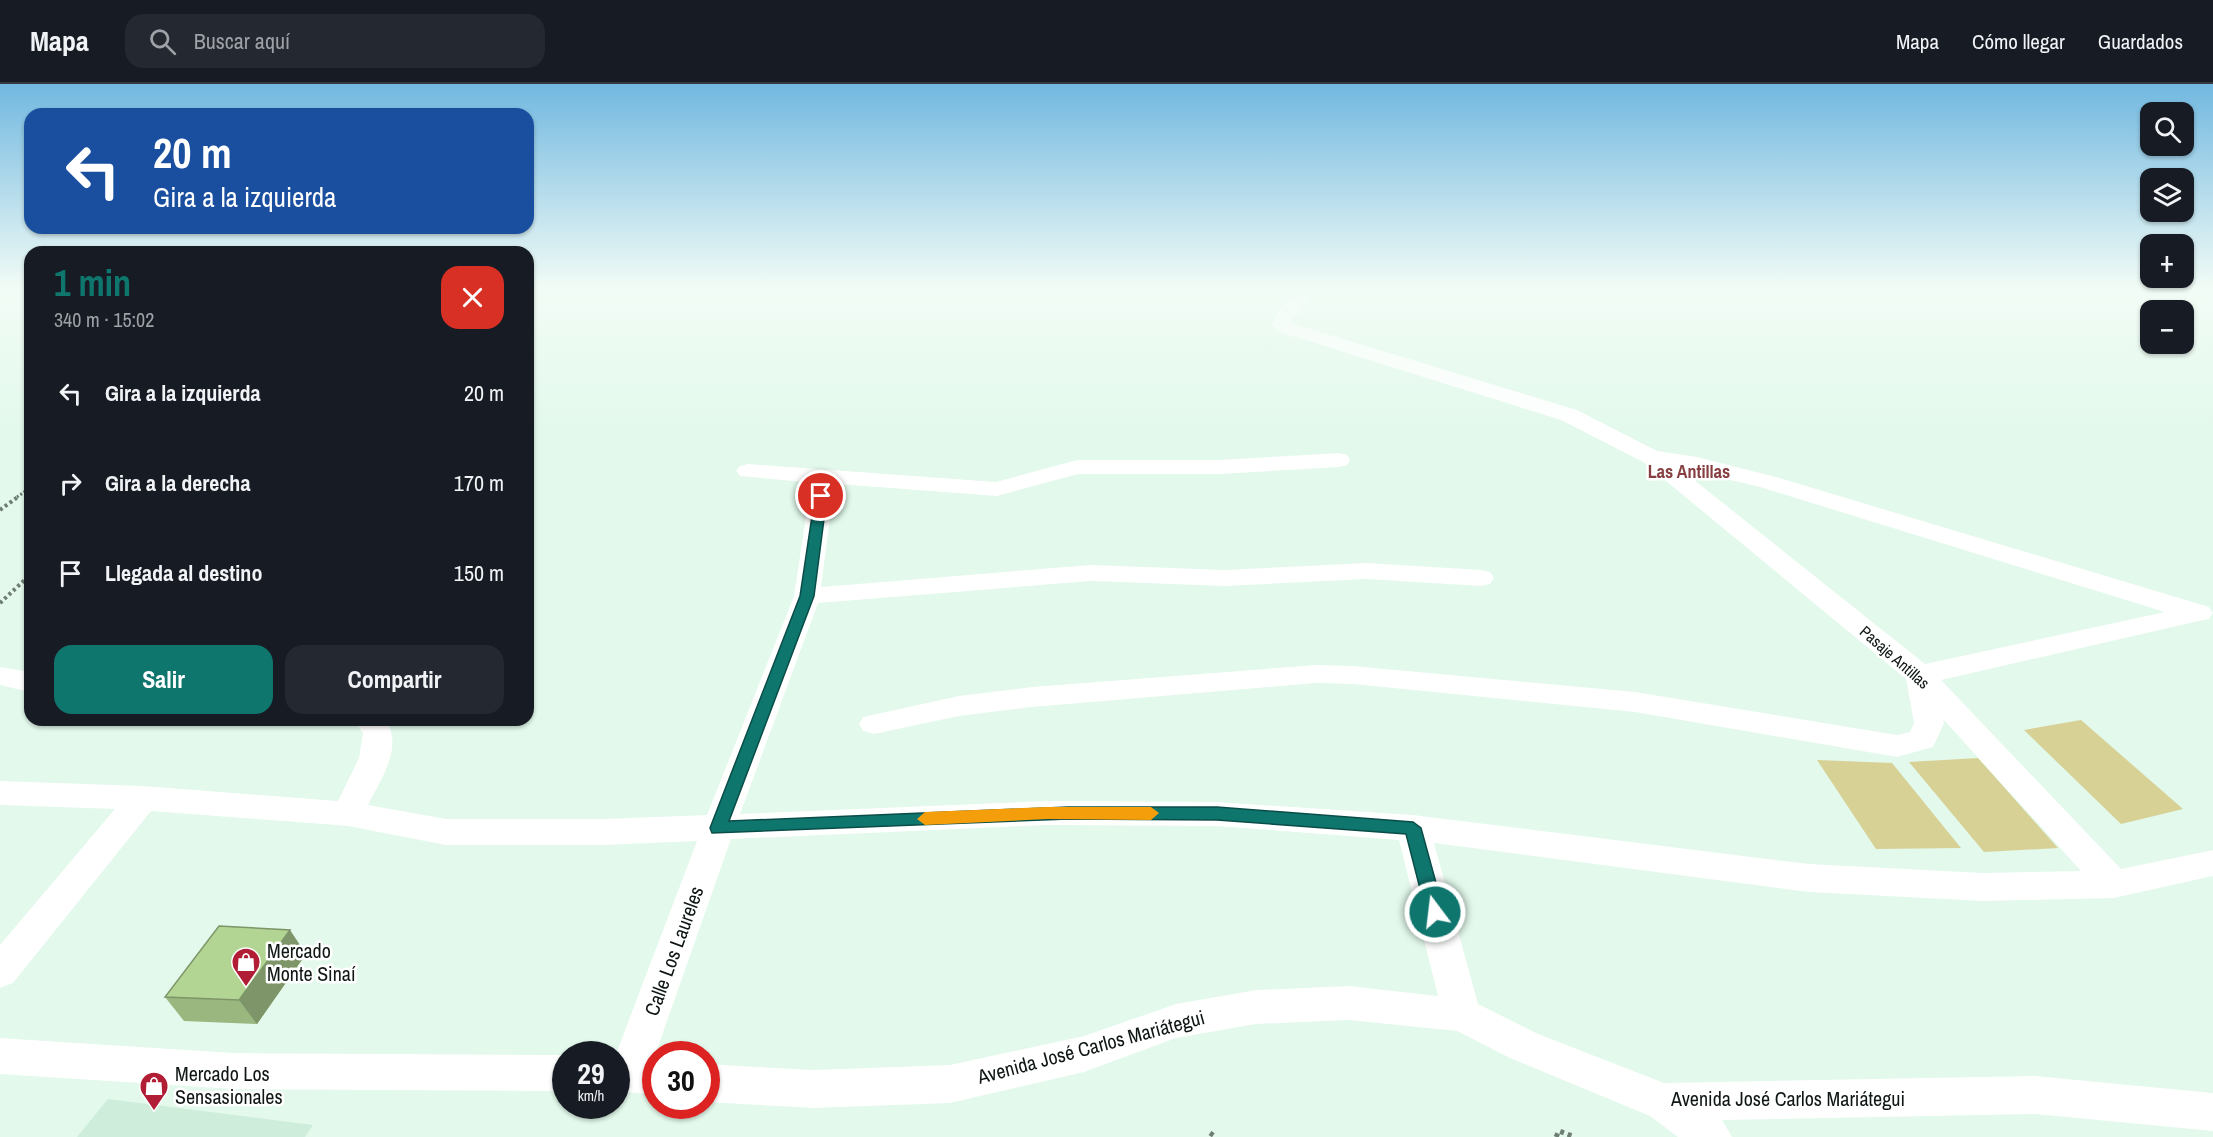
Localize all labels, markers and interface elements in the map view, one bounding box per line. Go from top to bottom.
search box [125,14,545,68]
text: Mapa [30,22,89,60]
icon: search [146,25,179,58]
text: Buscar aquí [194,26,290,56]
text: Mapa [1896,27,1939,56]
text: Cómo llegar [1972,27,2065,56]
text: Guardados [2098,27,2183,56]
map controls [2140,102,2194,354]
button: search [2140,102,2194,156]
text: 20 m [153,125,232,181]
icon: left [54,132,132,210]
button: layers [2140,168,2194,222]
text: Gira a la izquierda [153,179,336,215]
button: + [2140,234,2194,288]
text: 1 min [54,259,131,307]
button: close [441,266,504,329]
button: − [2140,300,2194,354]
text: 340 m · 15:02 [54,306,154,333]
icon: left [54,377,87,410]
text: Gira a la izquierda [105,378,260,408]
text: 20 m [464,378,504,408]
district label: Las Antillas [1648,459,1730,484]
icon: right [54,467,87,500]
text: Gira a la derecha [105,468,250,498]
text: 170 m [454,468,504,498]
pin [795,470,846,521]
icon: arrive [804,479,837,512]
icon: arrive [54,557,87,590]
text: Llegada al destino [105,558,262,588]
text: 150 m [454,558,504,588]
street label: Pasaje Antillas [1855,620,1935,694]
button: Salir [54,645,273,714]
button: Compartir [285,645,504,714]
position arrow [1403,880,1467,944]
street label: Calle Los Laureles [638,882,709,1019]
place label: Mercado Monte Sinaí [267,937,356,987]
shop icon: Mercado Monte Sinaí [230,946,262,988]
street label: Avenida José Carlos Mariátegui [973,1003,1207,1090]
speed limit sign: 30 [642,1041,720,1119]
text: 29 [577,1053,605,1093]
place label: Mercado Los Sensasionales [175,1060,283,1110]
shop icon: Mercado Los Sensasionales [138,1070,170,1112]
text: km/h [578,1085,604,1106]
street label: Avenida José Carlos Mariátegui [1670,1085,1905,1112]

